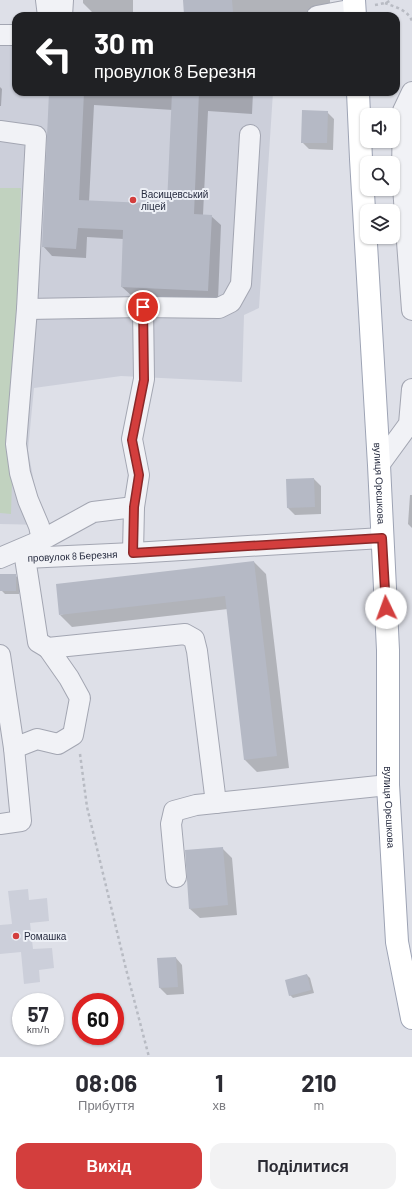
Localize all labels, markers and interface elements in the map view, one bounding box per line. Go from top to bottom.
text: 30 m [94,26,154,60]
icon: left [28,28,80,80]
text: провулок 8 Березня [94,60,256,82]
map controls [360,108,400,244]
button: sound [360,108,400,148]
button: search [360,156,400,196]
place label: Васищевський ліцей [141,188,208,212]
marker: Васищевський ліцей [128,195,138,205]
button: layers [360,204,400,244]
pin [126,290,160,324]
icon: arrive [132,296,154,318]
street label: вулиця Орєшкова [372,442,388,525]
street label: провулок 8 Березня [27,548,118,564]
position arrow [365,587,407,629]
street label: вулиця Орєшкова [382,766,398,849]
place label: Ромашка [24,930,67,942]
marker: Ромашка [11,931,21,941]
speed limit sign: 60 [72,993,124,1045]
text: 57 [28,1002,48,1026]
text: km/h [27,1023,49,1035]
text: 08:06 [75,1068,137,1097]
text: 1 [215,1068,223,1097]
text: 210 [301,1068,337,1097]
text: Прибуття [78,1097,134,1113]
text: хв [213,1097,226,1113]
text: m [314,1097,324,1113]
button: Вихід [16,1143,202,1189]
button: Поділитися [210,1143,396,1189]

